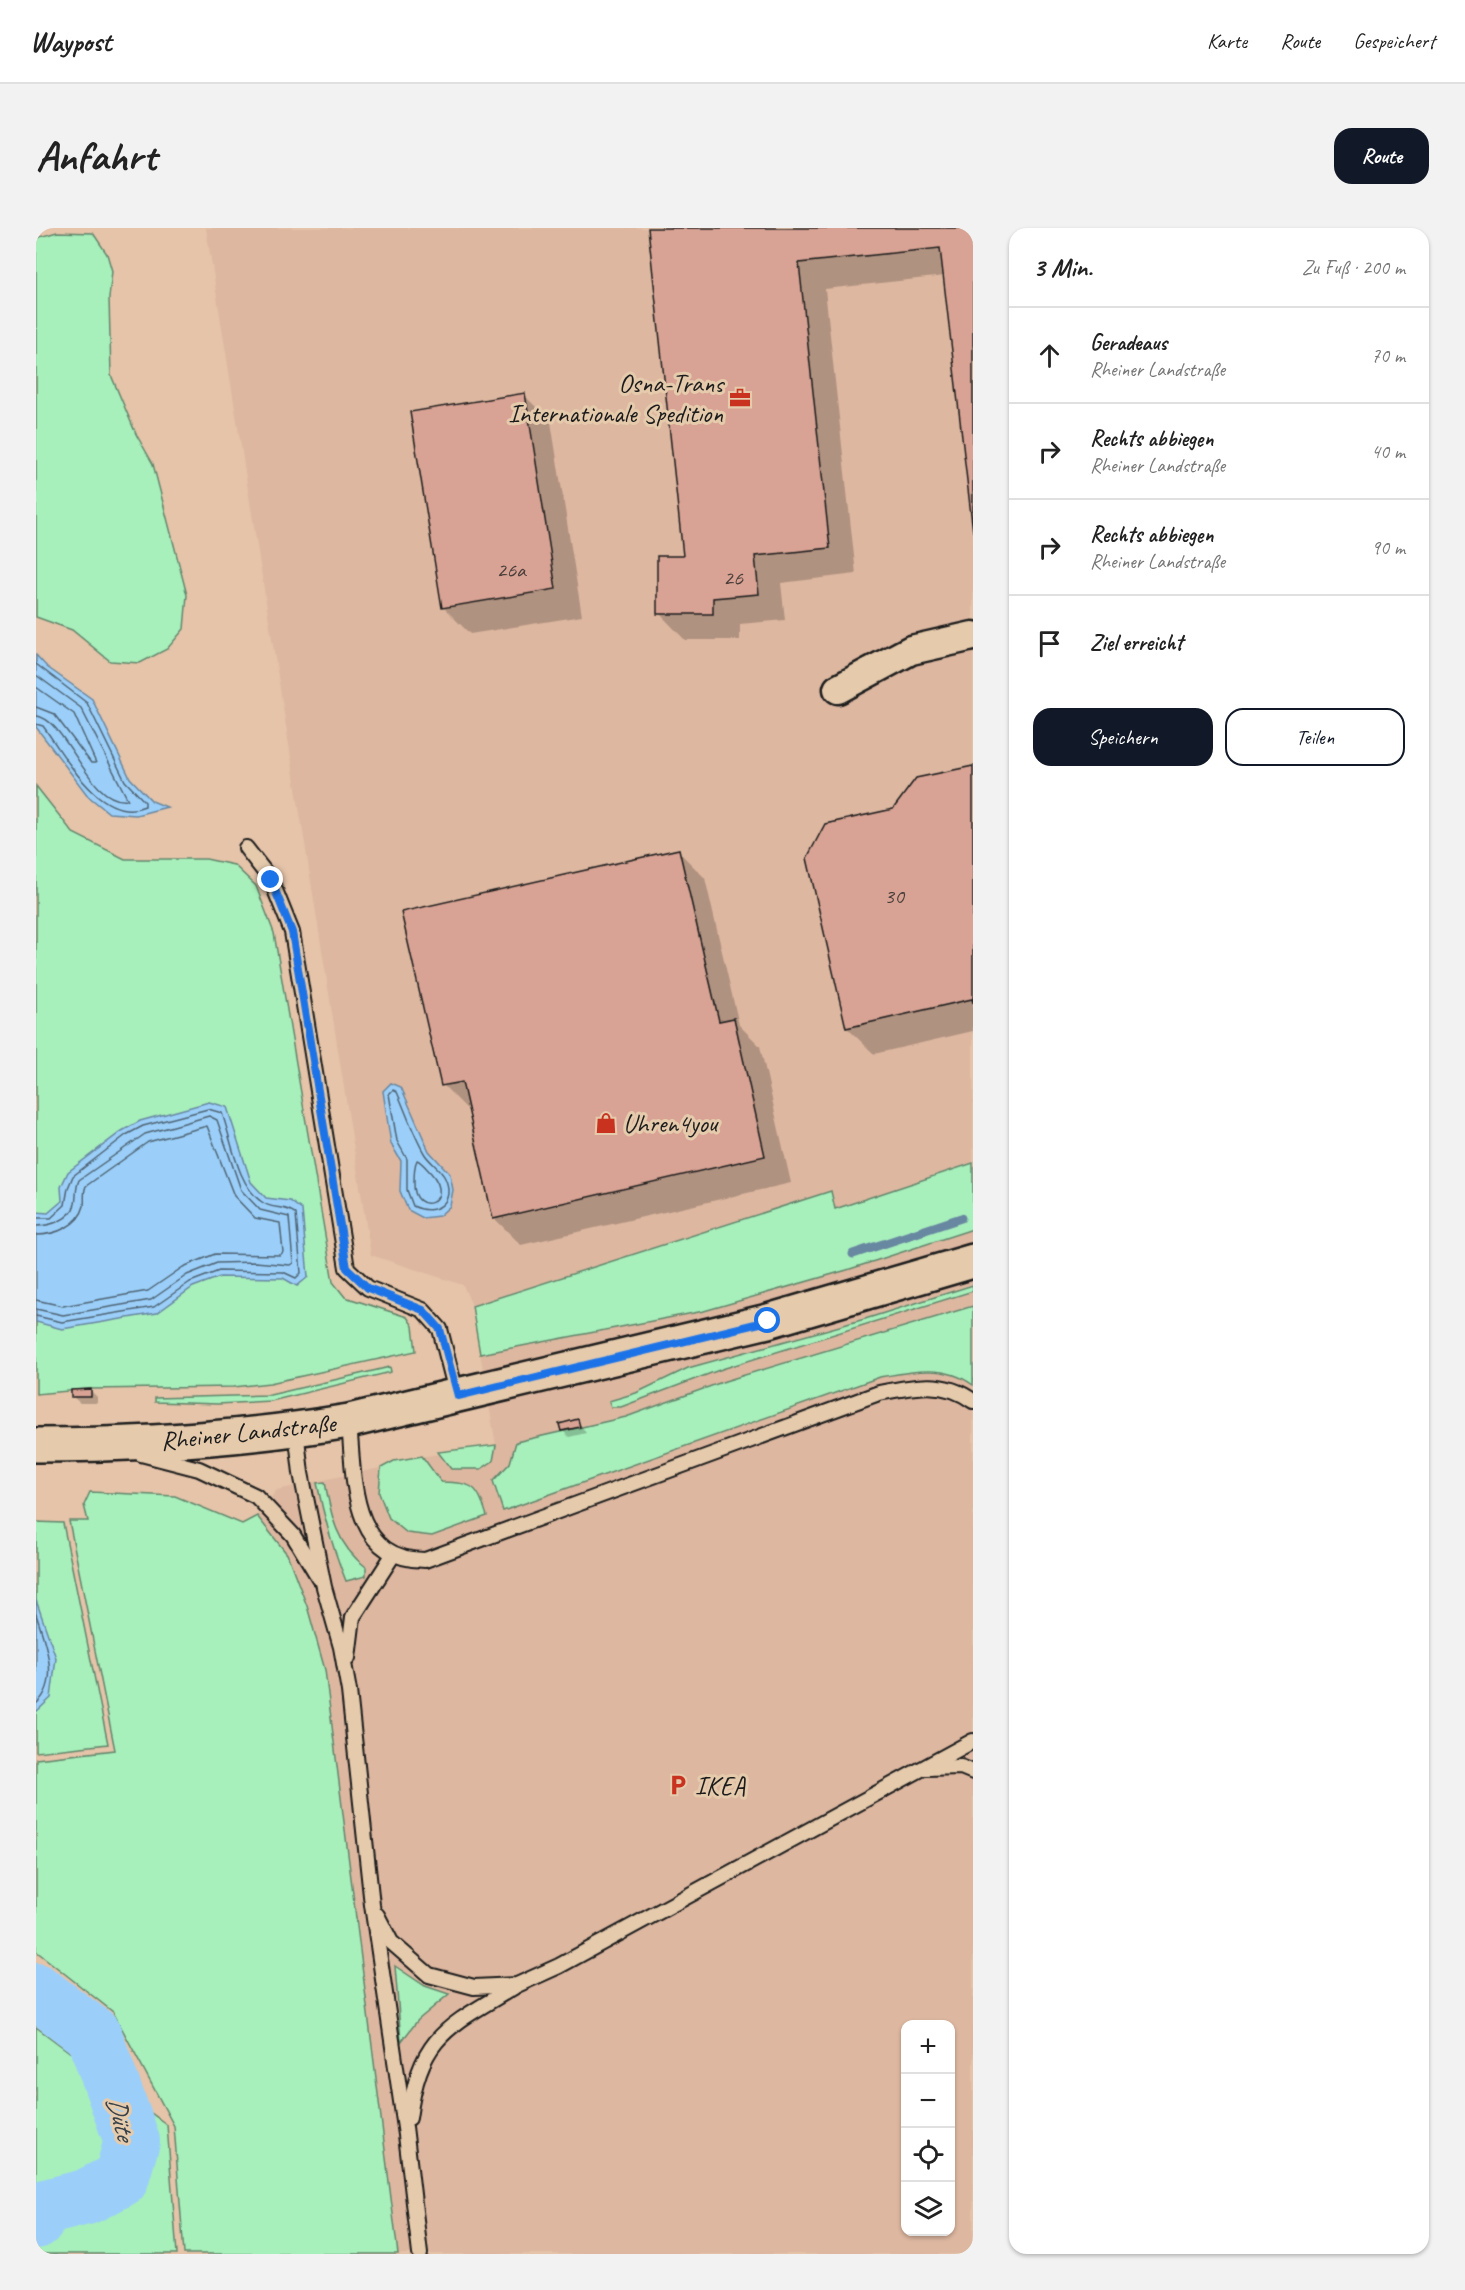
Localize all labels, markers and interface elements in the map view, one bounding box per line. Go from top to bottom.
text: Waypost [30,24,111,59]
text: Karte [1207,28,1247,54]
text: Route [1280,28,1320,54]
text: Gespeichert [1353,28,1435,54]
button: Route [1334,128,1429,184]
text: Anfahrt [36,130,156,183]
text: 3 Min. [1033,251,1092,284]
text: Zu Fuß · 200 m [1302,255,1405,280]
text: Geradeaus [1090,329,1167,357]
icon: ahead [1033,339,1066,372]
text: 70 m [1371,343,1405,368]
text: Rheiner Landstraße [1090,357,1225,382]
place label: Osna-Trans Internationale Spedition [508,367,725,430]
office icon: Osna-Trans Internationale Spedition [728,386,752,410]
text: Rechts abbiegen [1090,425,1213,453]
icon: right [1033,435,1066,468]
text: 40 m [1371,439,1405,464]
text: Rheiner Landstraße [1090,453,1225,478]
text: Rechts abbiegen [1090,521,1213,549]
icon: right [1033,531,1066,564]
text: 90 m [1371,535,1405,560]
text: Rheiner Landstraße [1090,549,1225,574]
house number: 26a [496,556,527,584]
house number: 26 [723,564,744,592]
icon: arrive [1033,627,1066,660]
text: Ziel erreicht [1090,629,1183,657]
button: Speichern [1033,708,1213,766]
button: Teilen [1225,708,1405,766]
route end [257,866,283,892]
house number: 30 [884,882,906,910]
place label: Uhren4you [623,1107,720,1140]
shop icon: Uhren4you [594,1111,618,1135]
route start [754,1307,780,1333]
street label: Rheiner Landstraße [159,1406,340,1458]
place label: IKEA [695,1769,746,1802]
parking icon: IKEA [666,1773,690,1797]
map controls [901,2020,955,2236]
button: + [901,2020,955,2074]
button: − [901,2074,955,2128]
water label: Düte [99,2093,144,2147]
button: locate [901,2128,955,2182]
button: layers [901,2182,955,2236]

